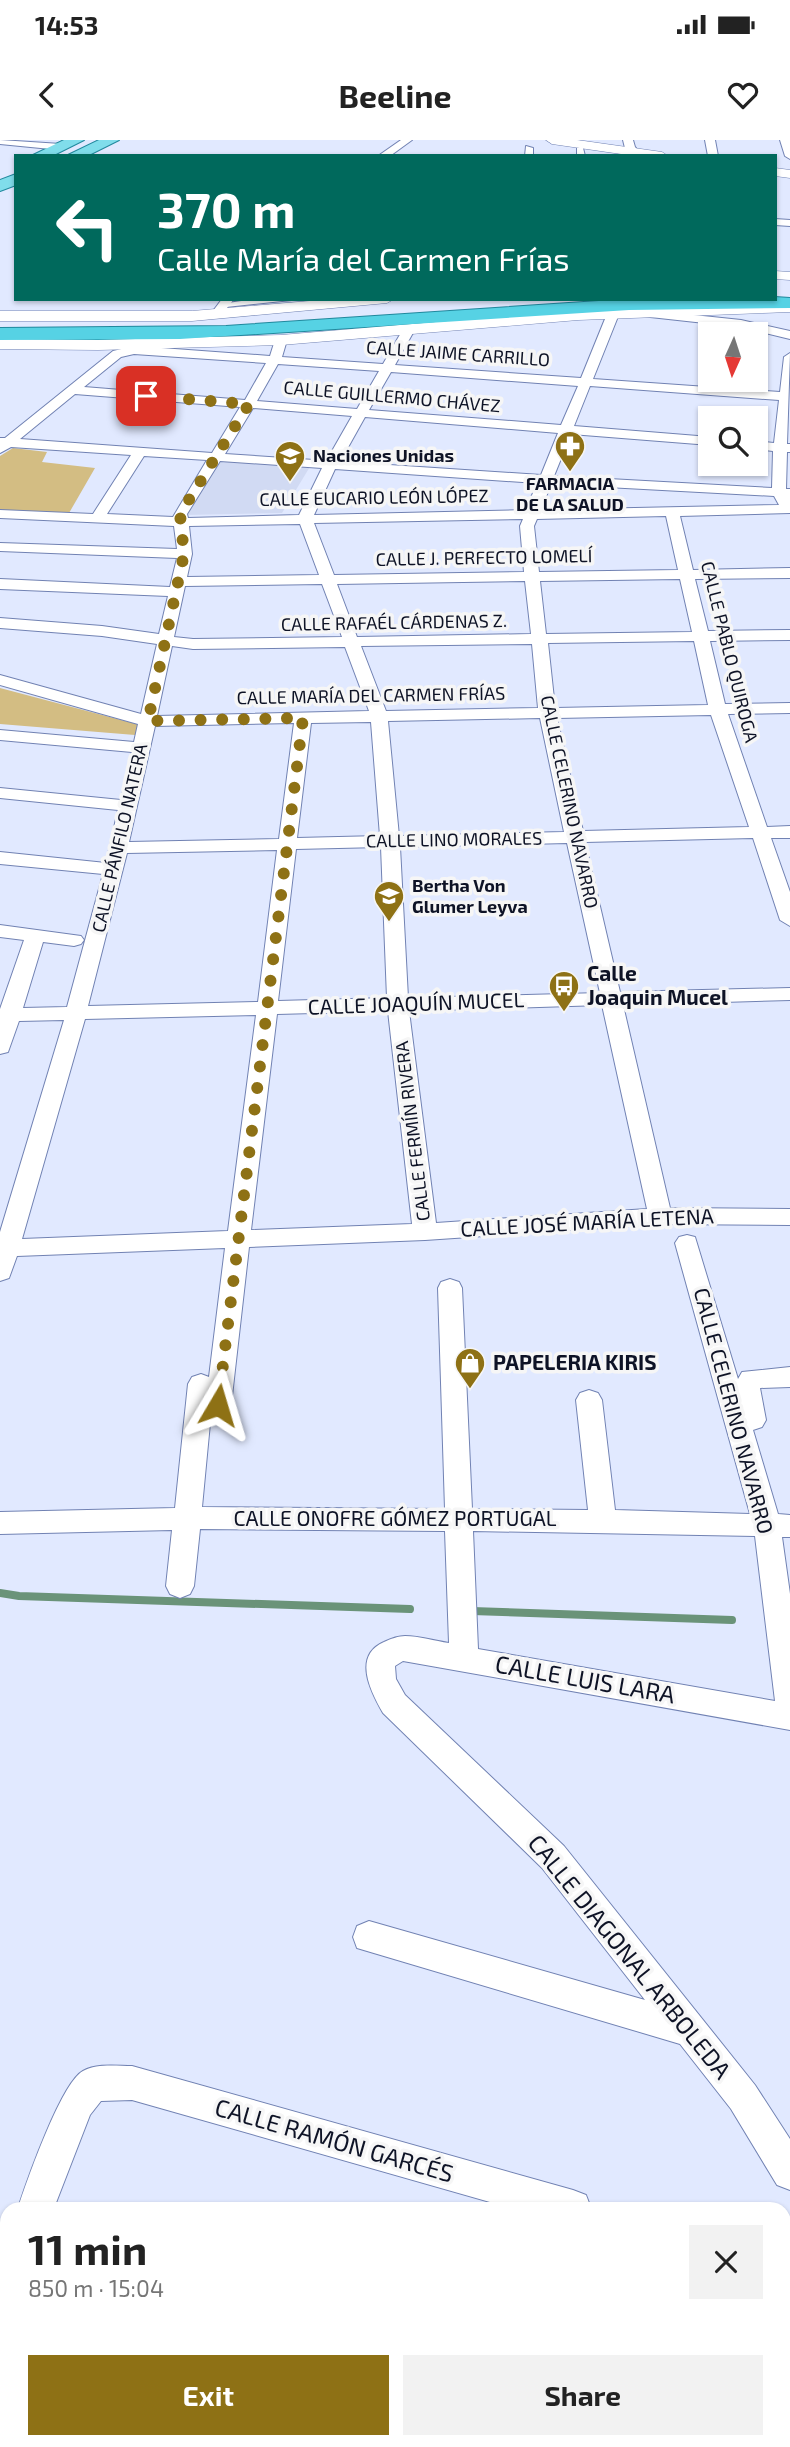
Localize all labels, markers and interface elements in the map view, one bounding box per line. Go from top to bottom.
text: 14:53 [35,9,99,40]
icon: back [28,76,66,114]
text: Beeline [338,76,452,114]
icon: heart [724,76,762,114]
text: 370 m [157,179,295,238]
icon: left [42,182,133,273]
text: Calle María del Carmen Frías [157,239,570,277]
north arrow [698,322,768,392]
map controls [698,322,768,476]
street label: CALLE JAIME CARRILLO [365,336,551,370]
pin [116,366,176,426]
street label: CALLE GUILLERMO CHÁVEZ [283,376,501,416]
icon: arrive [127,377,165,415]
button: search [698,406,768,476]
pharmacy icon: FARMACIA DE LA SALUD [553,429,587,473]
school or university icon: Naciones Unidas [273,439,307,483]
place label: Naciones Unidas [313,444,454,466]
place label: FARMACIA DE LA SALUD [516,472,624,515]
street label: CALLE EUCARIO LEÓN LÓPEZ [259,484,489,510]
street label: CALLE J. PERFECTO LOMELÍ [375,544,594,570]
street label: CALLE PABLO QUIROGA [697,559,763,745]
street label: CALLE RAFAÉL CÁRDENAS Z. [281,609,507,635]
street label: CALLE MARÍA DEL CARMEN FRÍAS [237,682,505,708]
street label: CALLE CELERINO NAVARRO [537,693,603,910]
street label: CALLE PÁNFILO NATERA [87,740,152,934]
street label: CALLE LINO MORALES [366,826,542,852]
place label: Bertha Von Glumer Leyva [412,874,528,917]
school or university icon: Bertha Von Glumer Leyva [372,879,406,923]
place label: Calle Joaquin Mucel [587,960,728,1009]
bus stop icon: Calle Joaquin Mucel [547,969,581,1013]
street label: CALLE JOAQUÍN MUCEL [307,986,525,1020]
street label: CALLE FERMÍN RIVERA [390,1039,434,1222]
street label: CALLE JOSÉ MARÍA LETENA [460,1202,714,1241]
street label: CALLE CELERINO NAVARRO [690,1285,779,1536]
shop icon: PAPELERIA KIRIS [453,1346,487,1390]
place label: PAPELERIA KIRIS [493,1349,656,1374]
position arrow [181,1368,255,1442]
street label: CALLE ONOFRE GÓMEZ PORTUGAL [233,1505,557,1530]
street label: CALLE LUIS LARA [493,1648,678,1709]
street label: CALLE DIAGONAL ARBOLEDA [523,1828,738,2084]
street label: CALLE RAMÓN GARCÉS [212,2092,457,2187]
text: 11 min [28,2223,147,2273]
button: close [689,2225,763,2299]
text: 850 m · 15:04 [28,2274,164,2302]
button: Exit [28,2355,389,2435]
button: Share [403,2355,763,2435]

